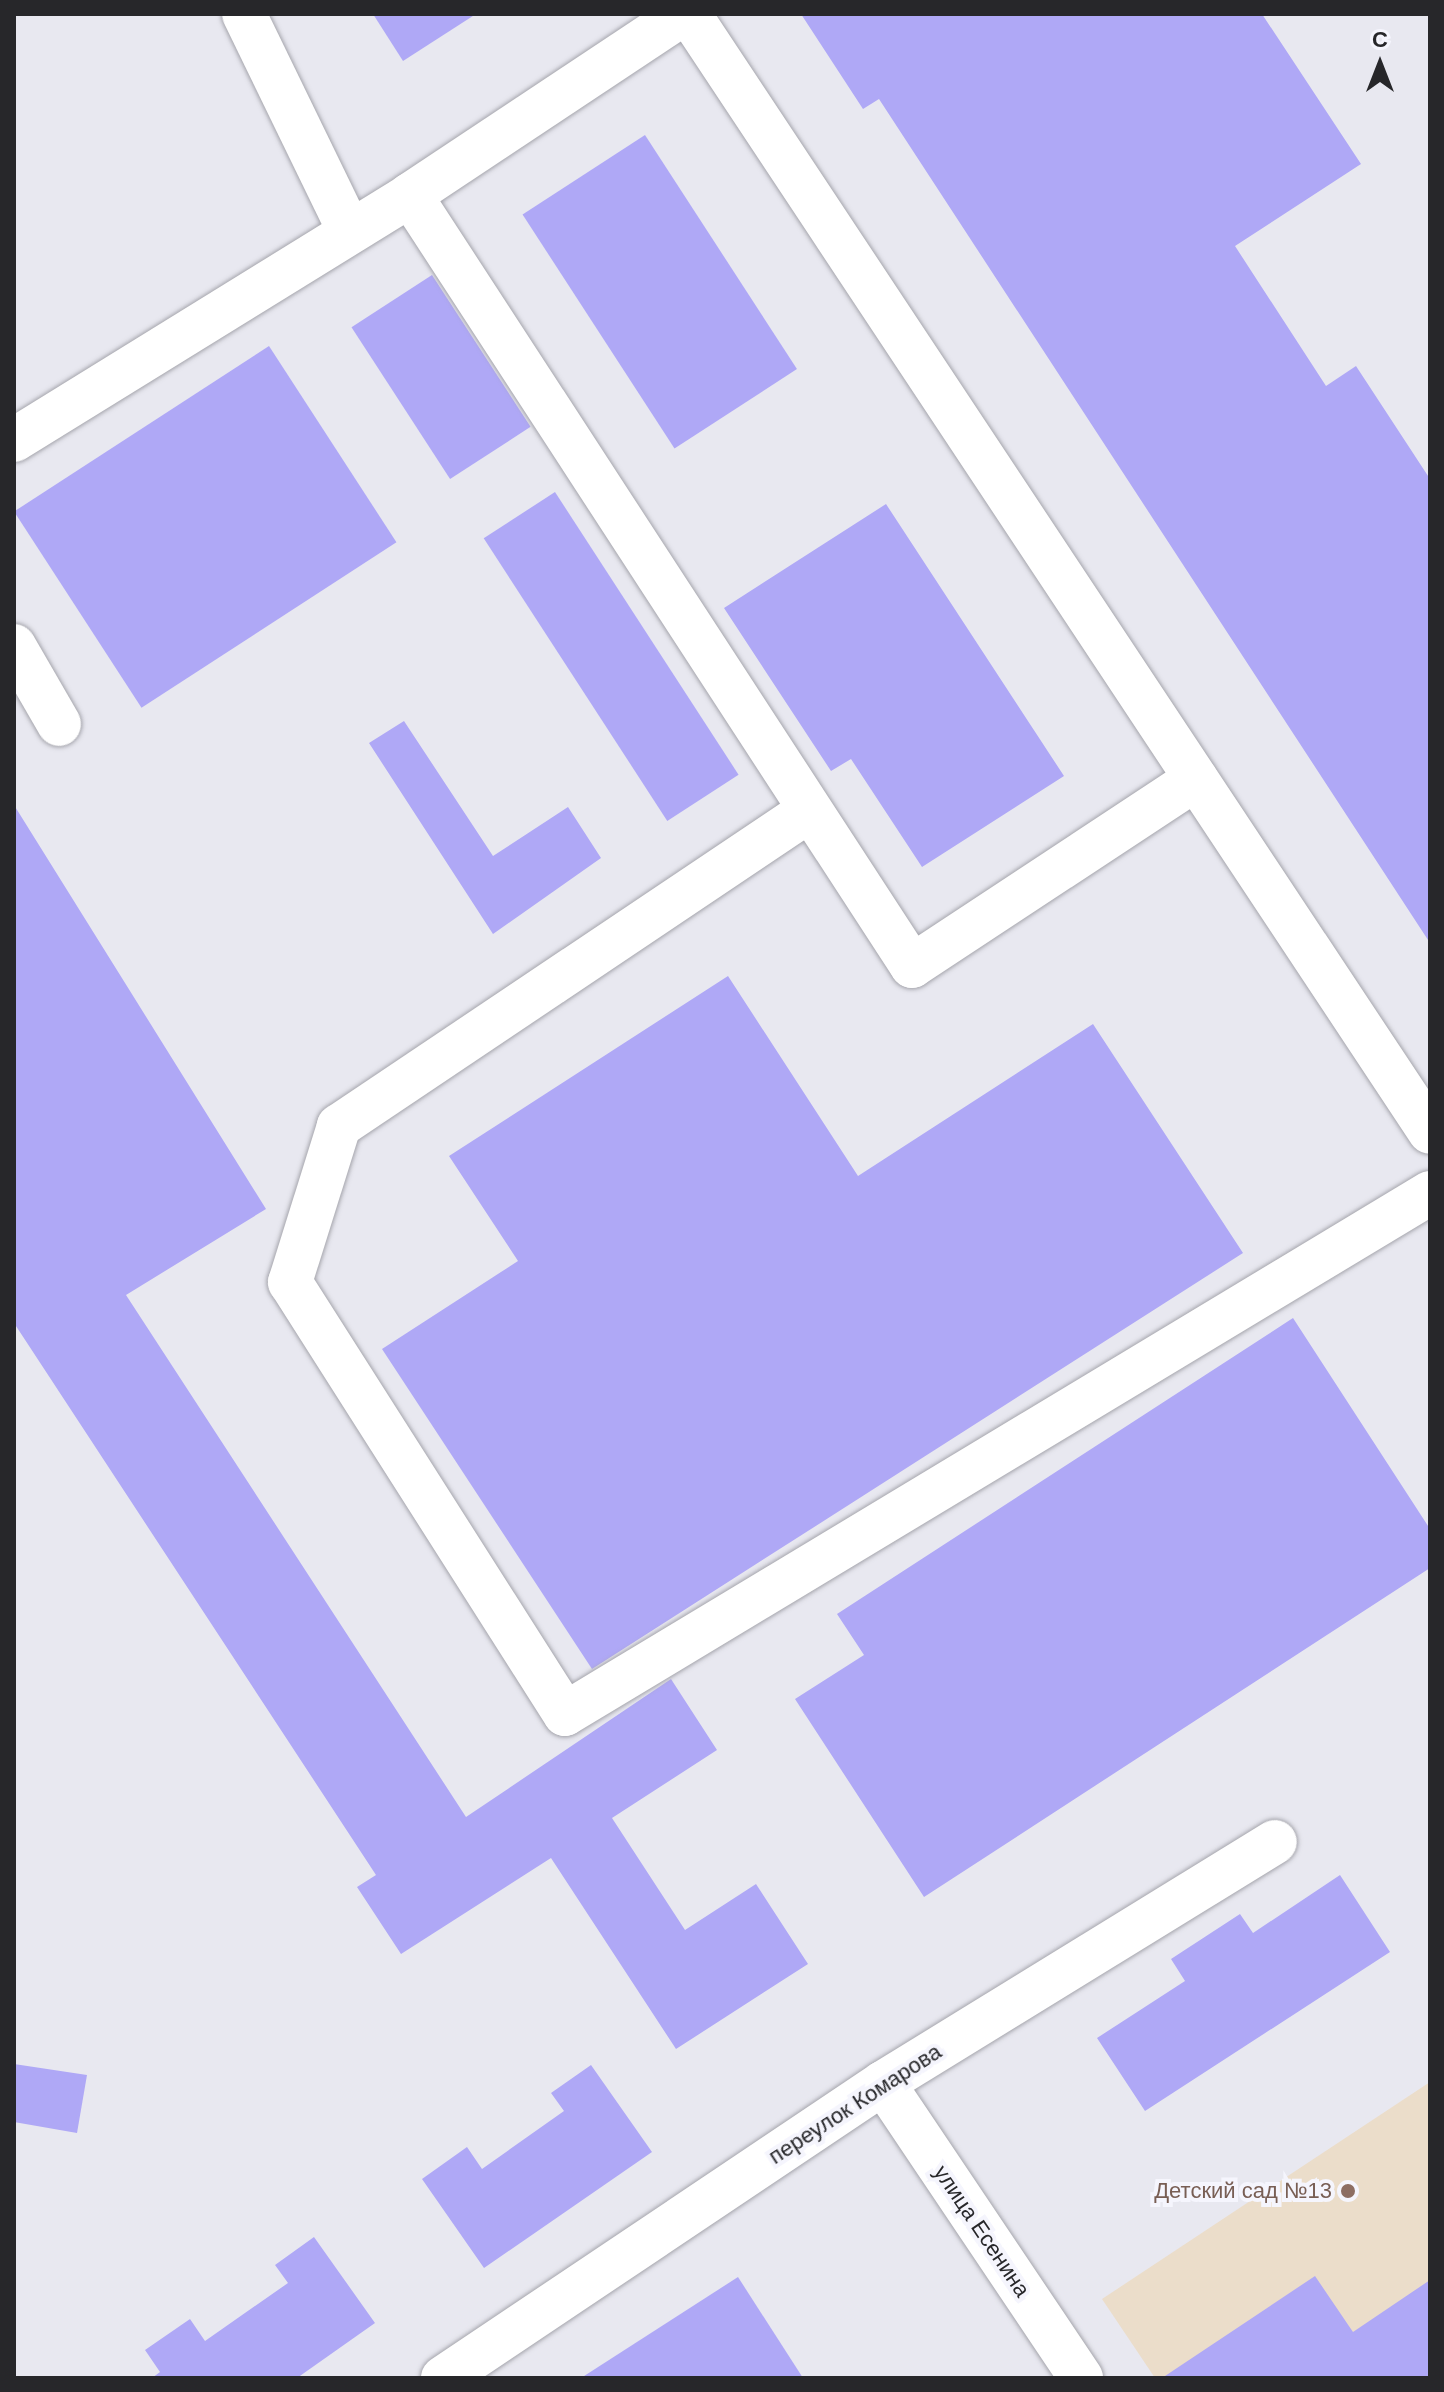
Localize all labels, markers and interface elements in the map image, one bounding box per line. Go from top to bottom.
north arrow [1340,24,1420,104]
text: С [1372,27,1388,52]
street label: переулок Комарова [764,2038,946,2170]
street label: улица Есенина [928,2160,1036,2302]
place label: Детский сад №13 [1154,2178,1332,2204]
marker: Детский сад №13 [1339,2182,1357,2200]

